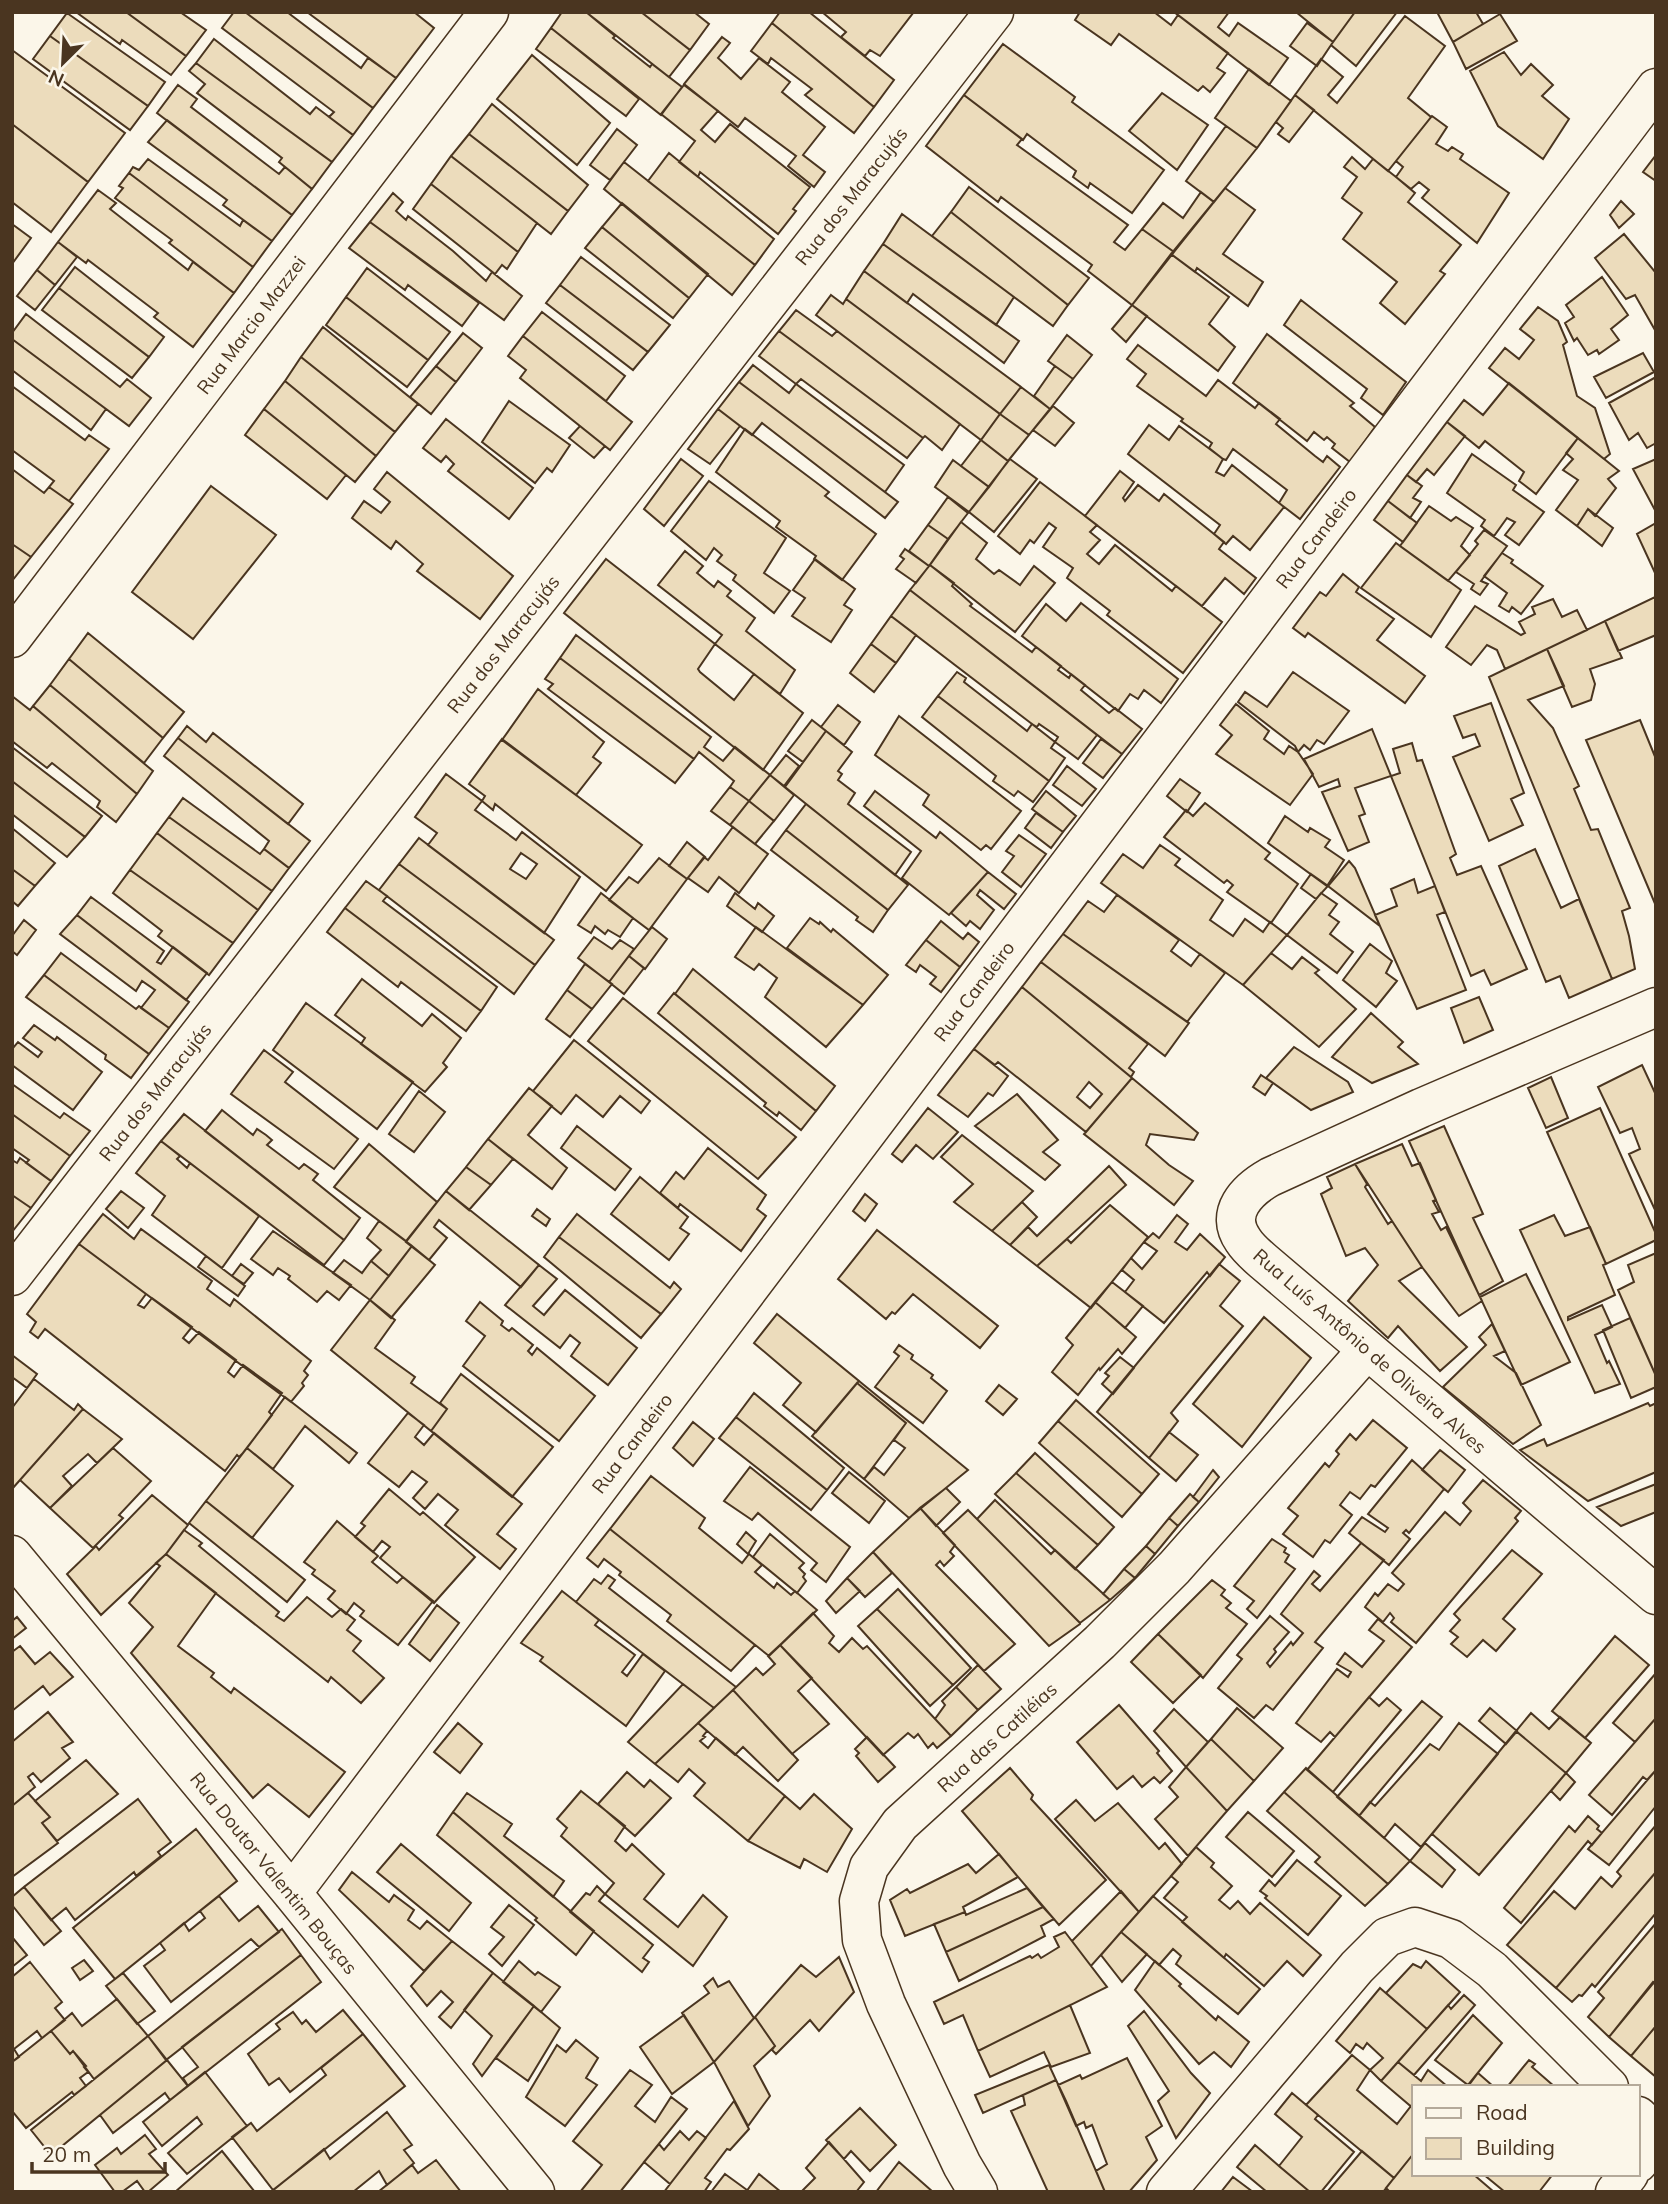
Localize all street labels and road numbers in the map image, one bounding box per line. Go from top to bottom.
street label: Rua dos Maracujás [790,122,912,270]
street label: Rua Marcio Mazzei [191,251,311,399]
street label: Rua Candeiro [1270,483,1362,593]
street label: Rua dos Maracujás [442,570,564,718]
street label: Rua Candeiro [928,936,1020,1046]
street label: Rua dos Maracujás [94,1018,216,1166]
street label: Rua Luís Antônio de Oliveira Alves [1249,1243,1491,1459]
street label: Rua Candeiro [586,1388,678,1498]
street label: Rua das Catiléias [932,1677,1062,1797]
street label: Rua Doutor Valentim Bouças [185,1767,363,1979]

